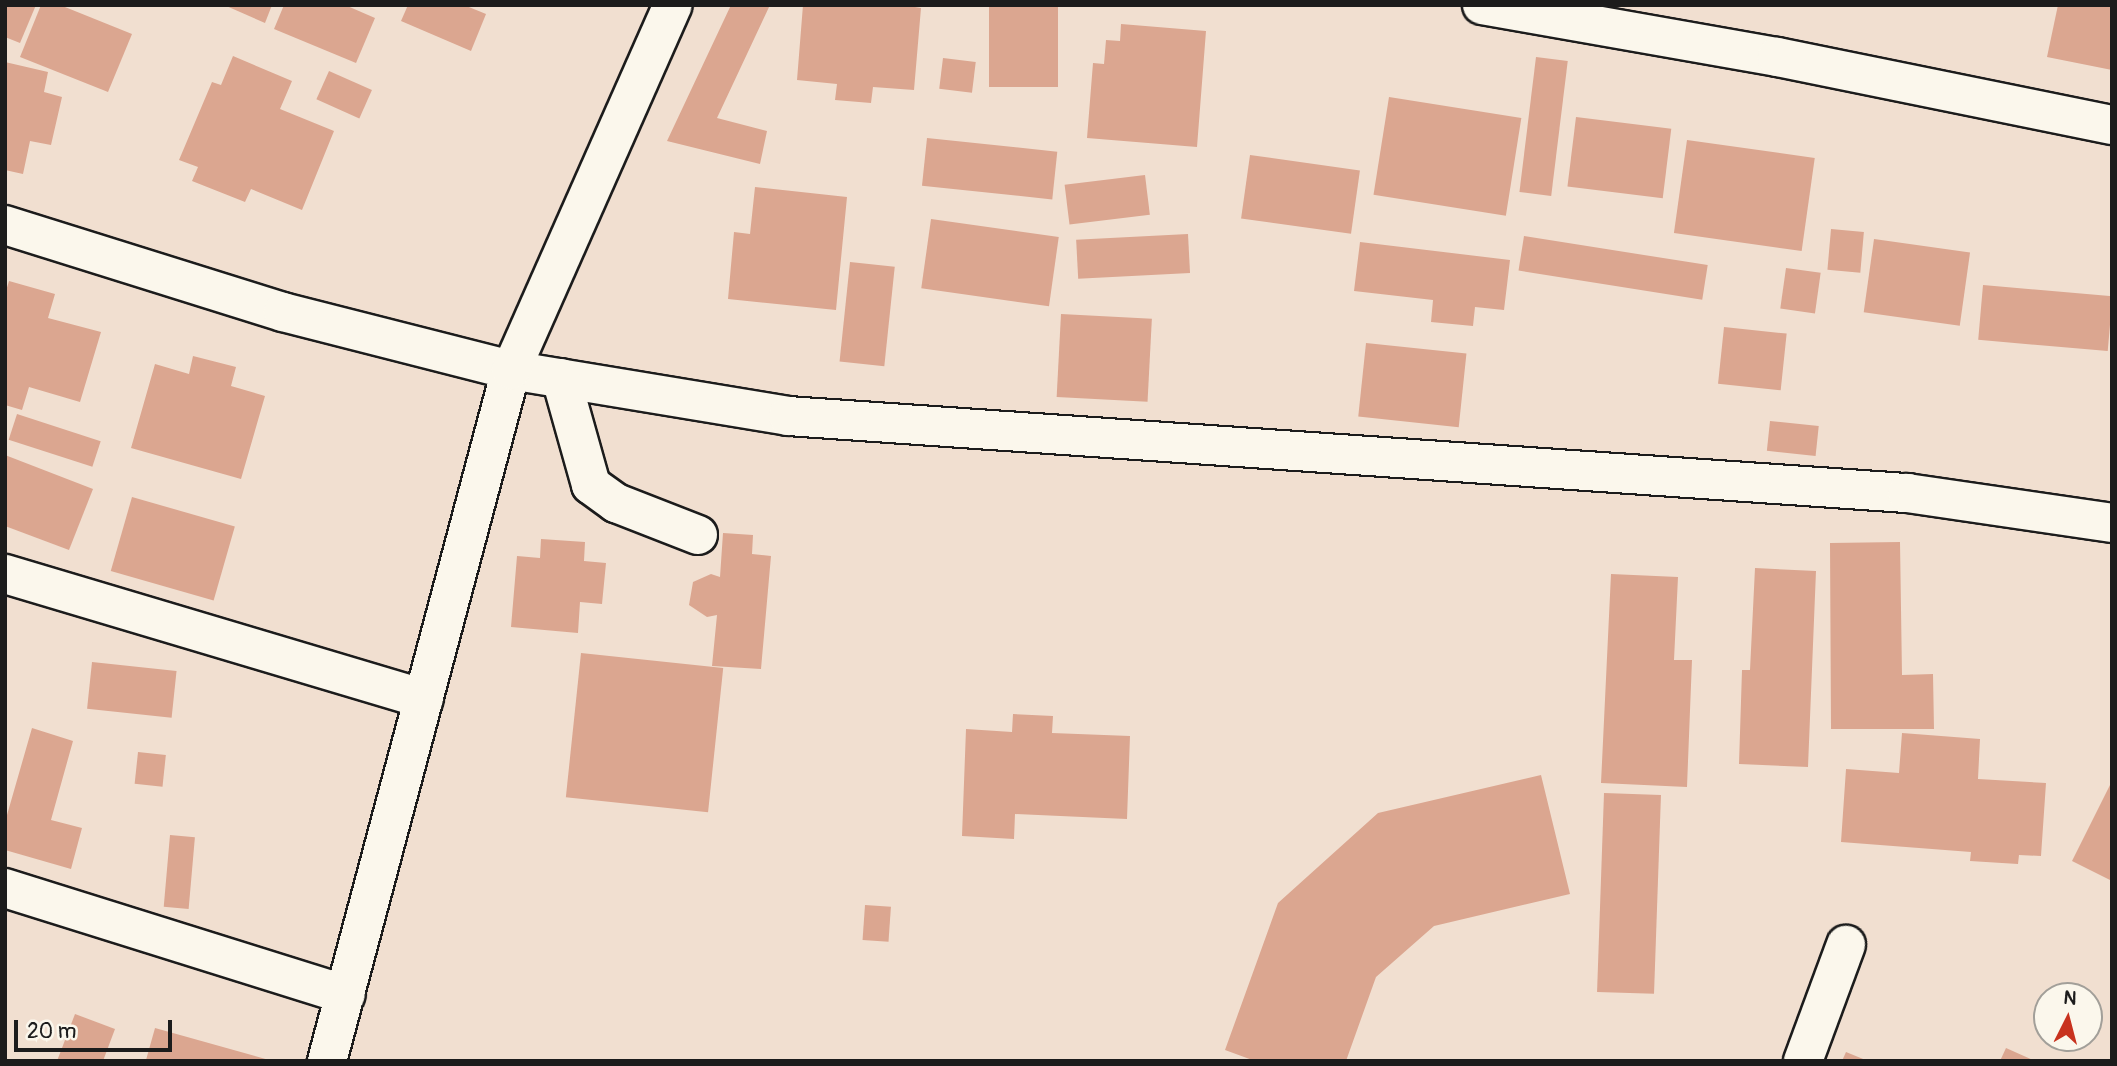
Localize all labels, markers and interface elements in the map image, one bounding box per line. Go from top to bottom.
north arrow [2033,982,2103,1052]
text: N [2062,985,2078,1011]
scale bar [18,1006,175,1050]
text: 20 m [27,1018,76,1045]

